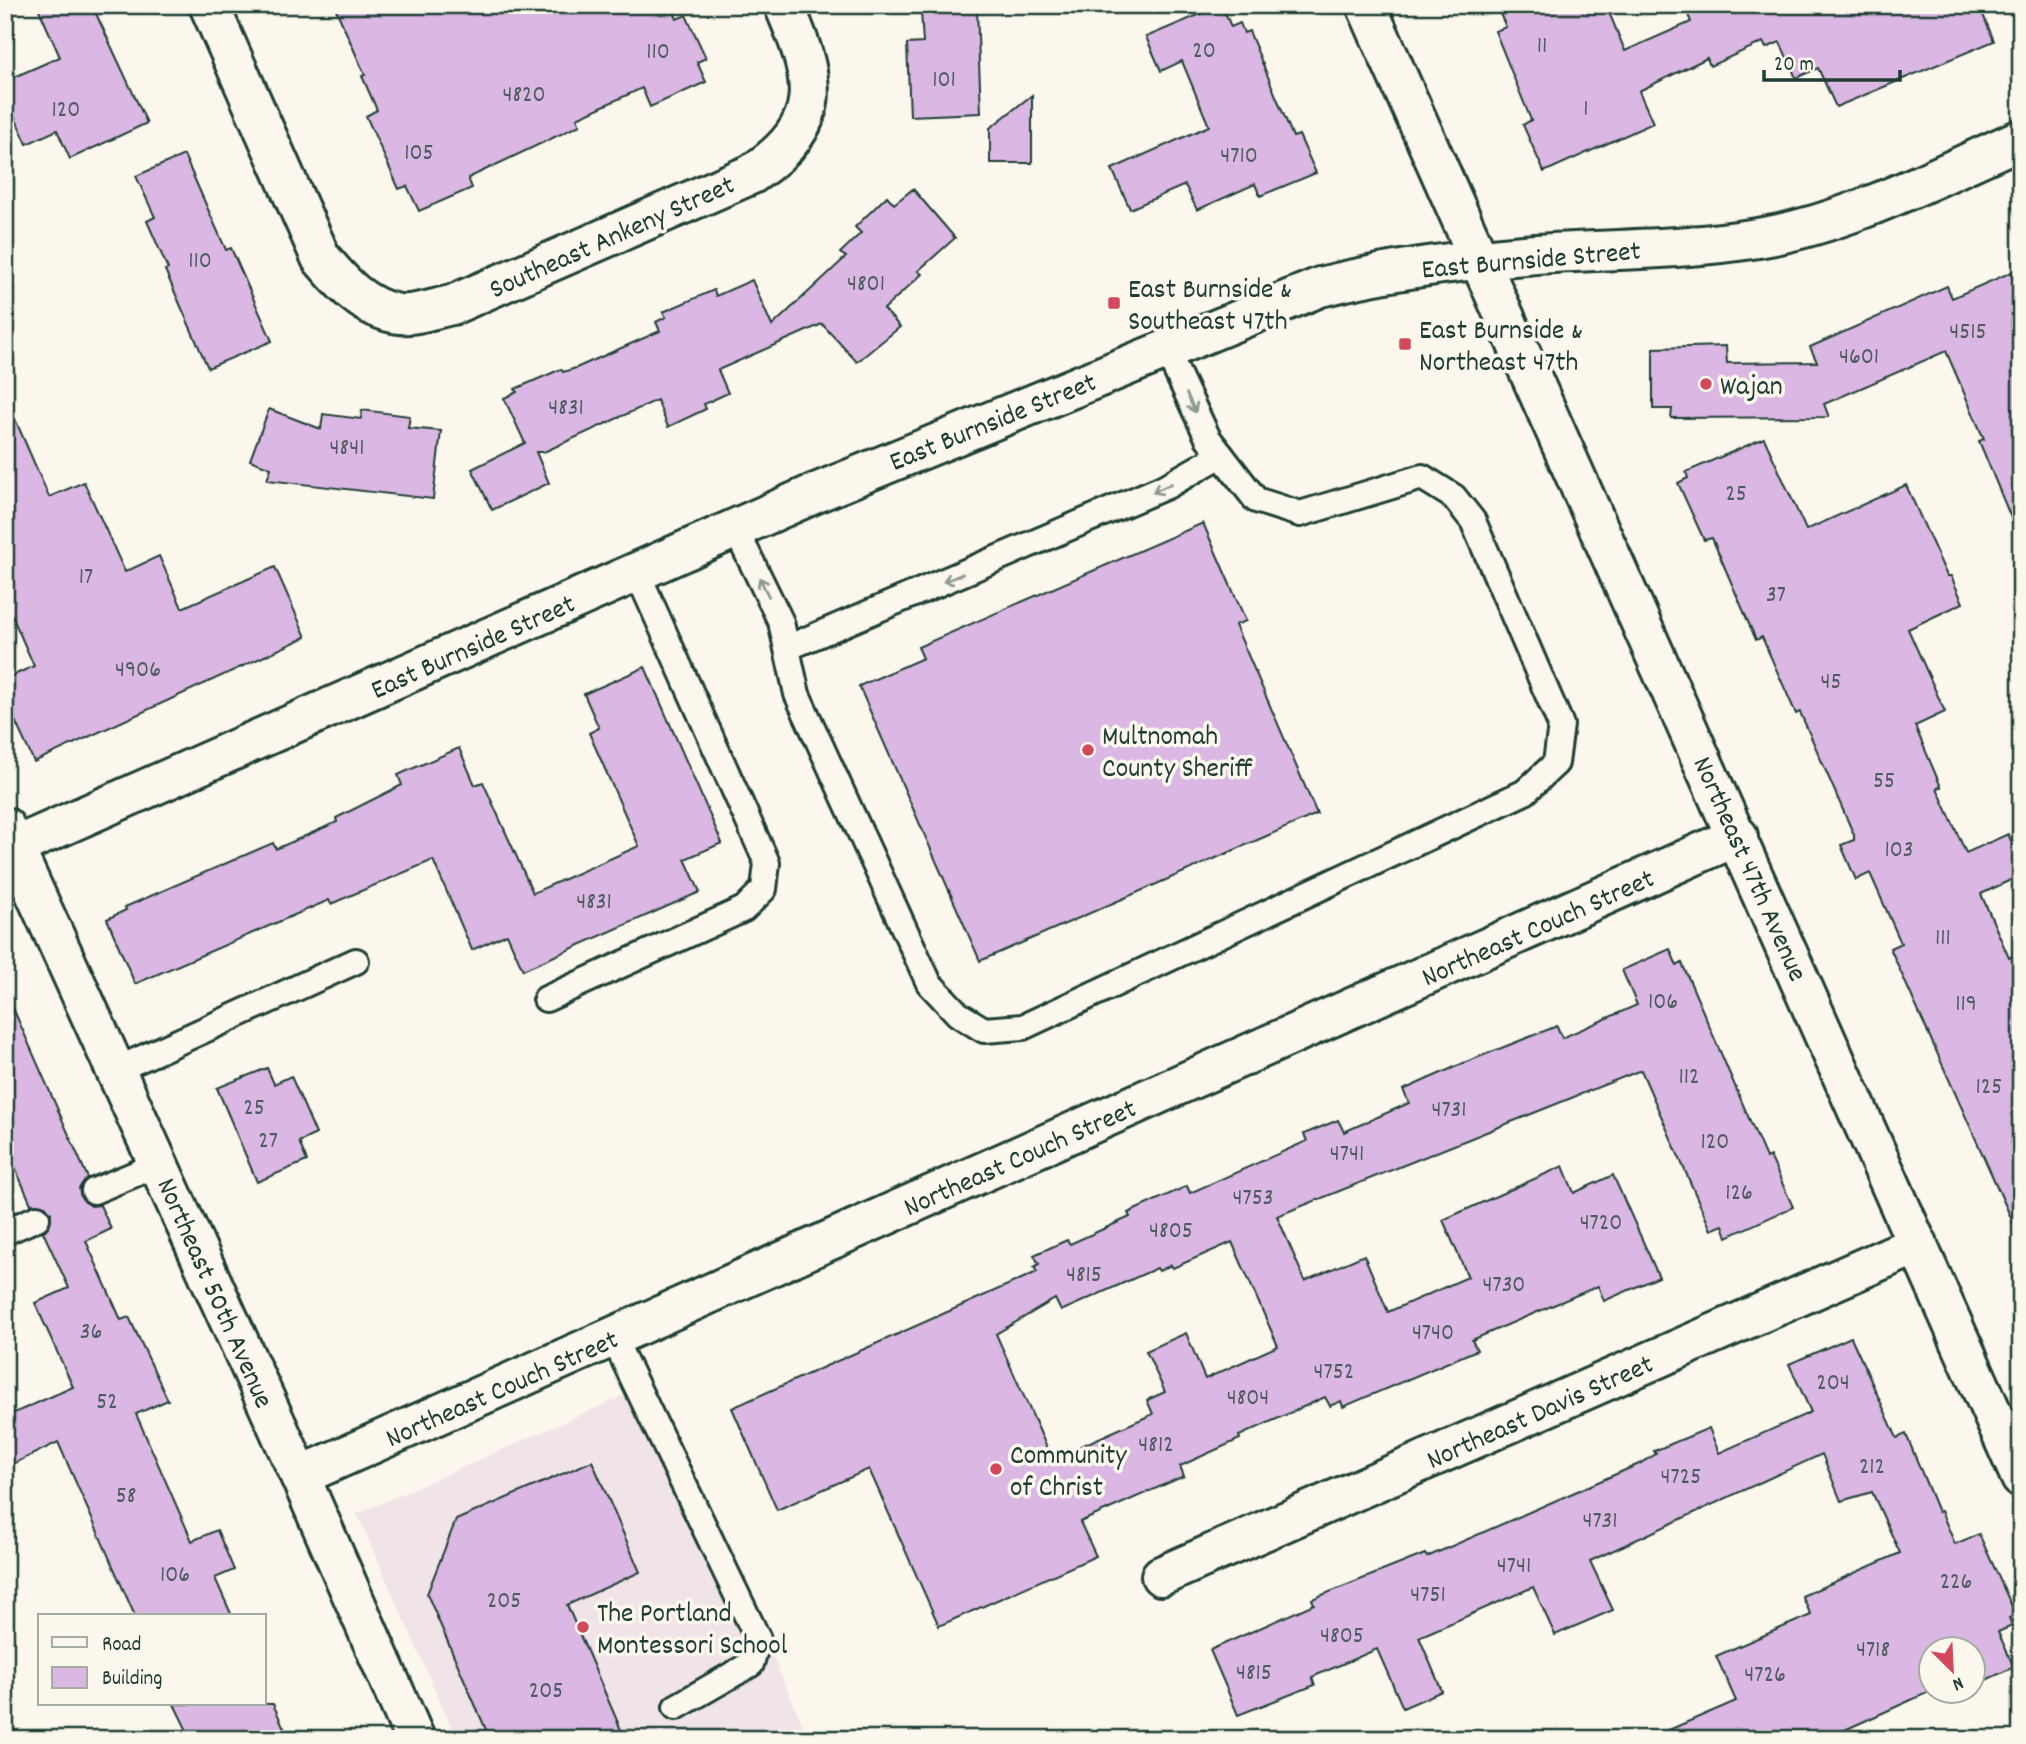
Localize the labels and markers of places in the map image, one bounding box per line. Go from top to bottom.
place label: East Burnside & Southeast 47th [1128,272,1292,344]
marker: East Burnside & Southeast 47th [1106,295,1122,311]
place label: East Burnside & Northeast 47th [1419,313,1583,385]
marker: East Burnside & Northeast 47th [1397,336,1413,352]
place label: Wajan [1720,369,1783,409]
marker: Wajan [1698,376,1714,392]
place label: Multnomah County Sheriff [1102,719,1253,791]
marker: Multnomah County Sheriff [1080,742,1096,758]
place label: Community of Christ [1010,1438,1127,1510]
marker: Community of Christ [988,1461,1004,1477]
place label: The Portland Montessori School [597,1596,788,1668]
marker: The Portland Montessori School [575,1619,591,1635]

